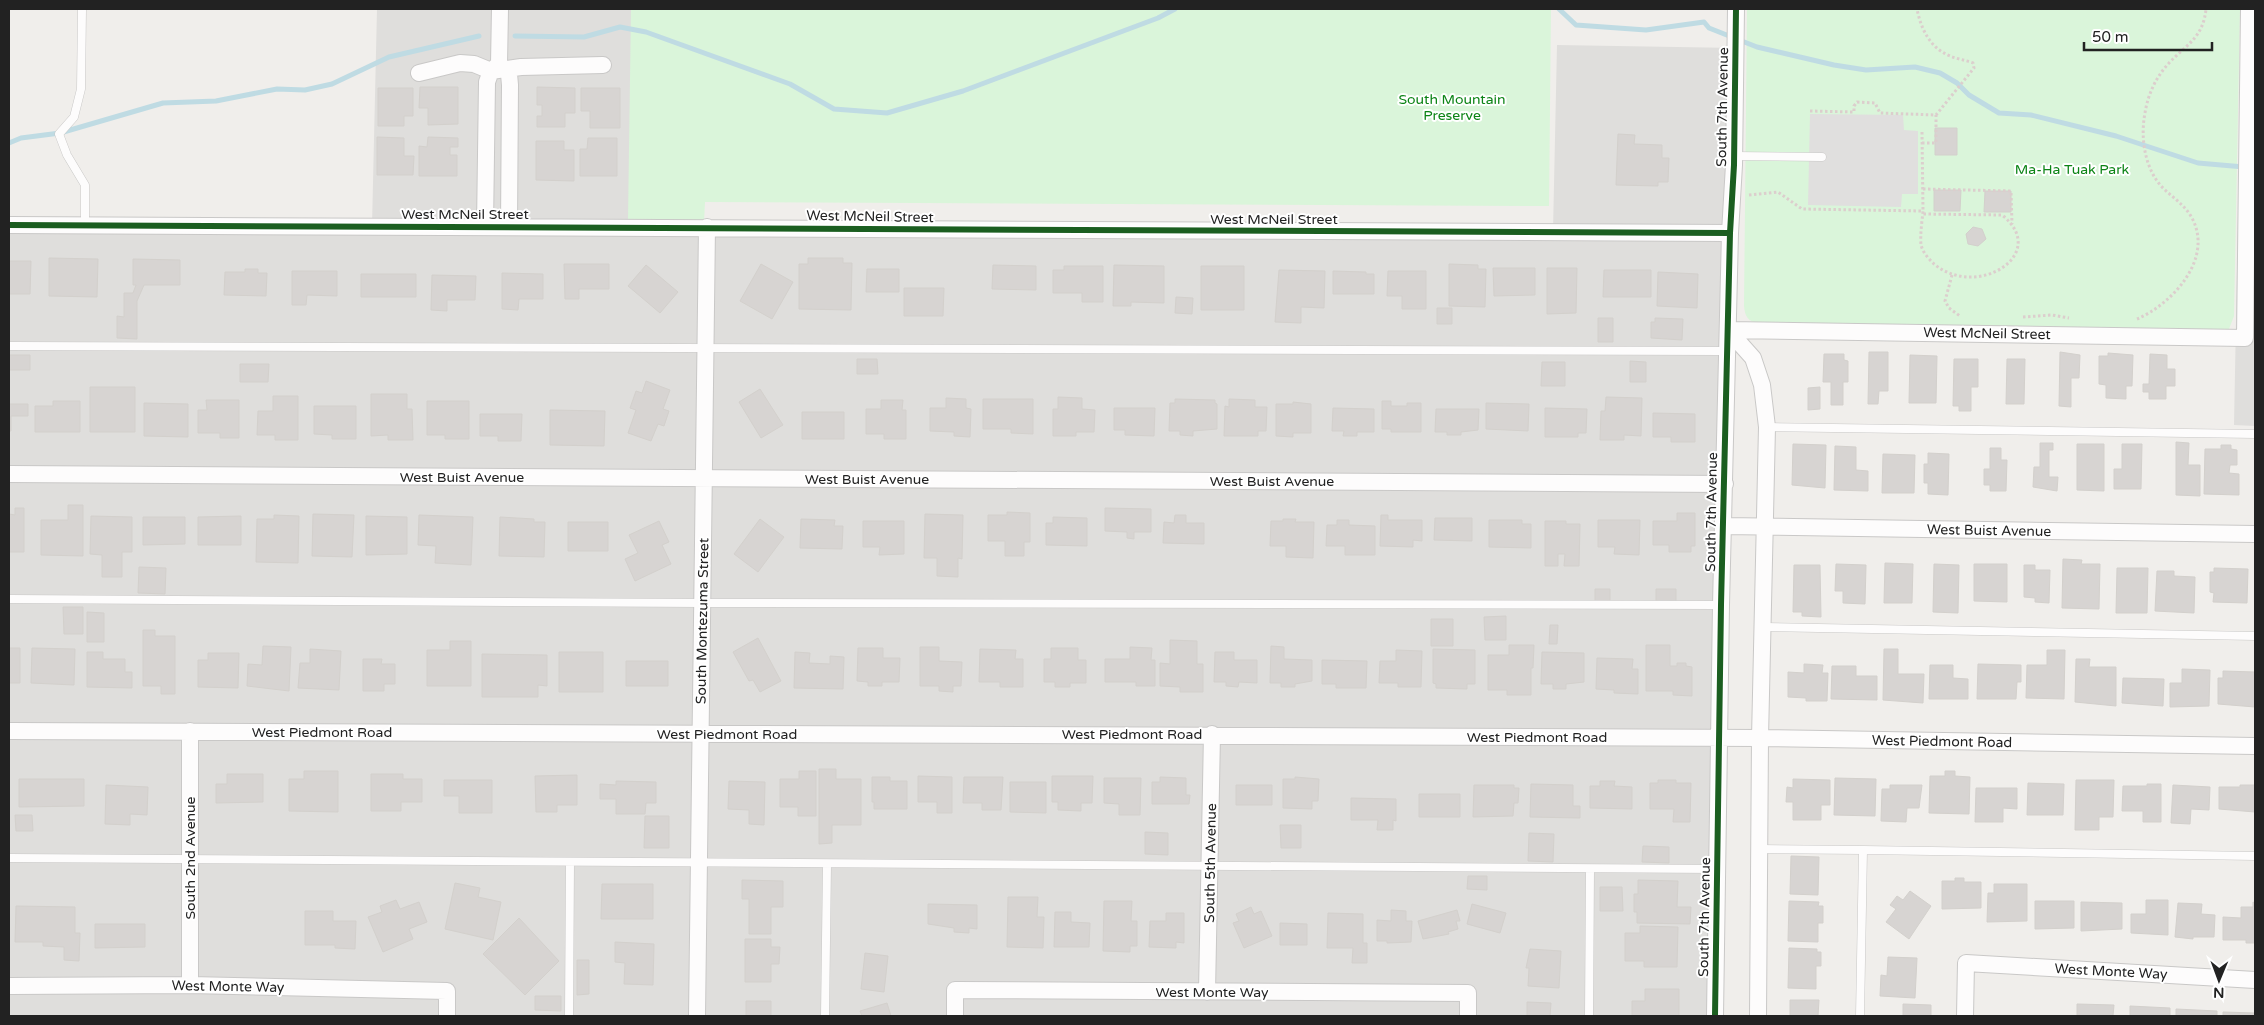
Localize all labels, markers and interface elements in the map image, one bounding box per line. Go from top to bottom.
scale bar [2084,20,2212,52]
text: 50 m [2092,28,2129,46]
street label: South 7th Avenue [1713,47,1732,167]
park label: South Mountain Preserve [1398,91,1506,124]
park label: Ma-Ha Tuak Park [2015,161,2130,178]
street label: West McNeil Street [401,206,529,223]
street label: West McNeil Street [806,207,935,226]
street label: West McNeil Street [1210,211,1338,228]
street label: West McNeil Street [1923,324,2052,343]
street label: South 7th Avenue [1702,452,1721,572]
street label: West Buist Avenue [400,469,524,486]
street label: West Buist Avenue [805,471,929,488]
street label: West Buist Avenue [1210,473,1334,490]
street label: West Buist Avenue [1927,521,2051,540]
street label: South Montezuma Street [693,537,712,704]
street label: West Piedmont Road [252,724,392,741]
street label: West Piedmont Road [657,726,797,743]
street label: West Piedmont Road [1062,726,1202,743]
street label: West Piedmont Road [1467,729,1607,746]
street label: West Piedmont Road [1872,732,2012,751]
street label: South 2nd Avenue [182,796,199,920]
street label: South 5th Avenue [1201,803,1220,923]
street label: South 7th Avenue [1695,857,1714,977]
north arrow [2194,955,2244,1005]
street label: West Monte Way [2054,960,2168,983]
street label: West Monte Way [171,977,285,996]
street label: West Monte Way [1156,984,1269,1001]
text: N [2213,984,2225,1001]

